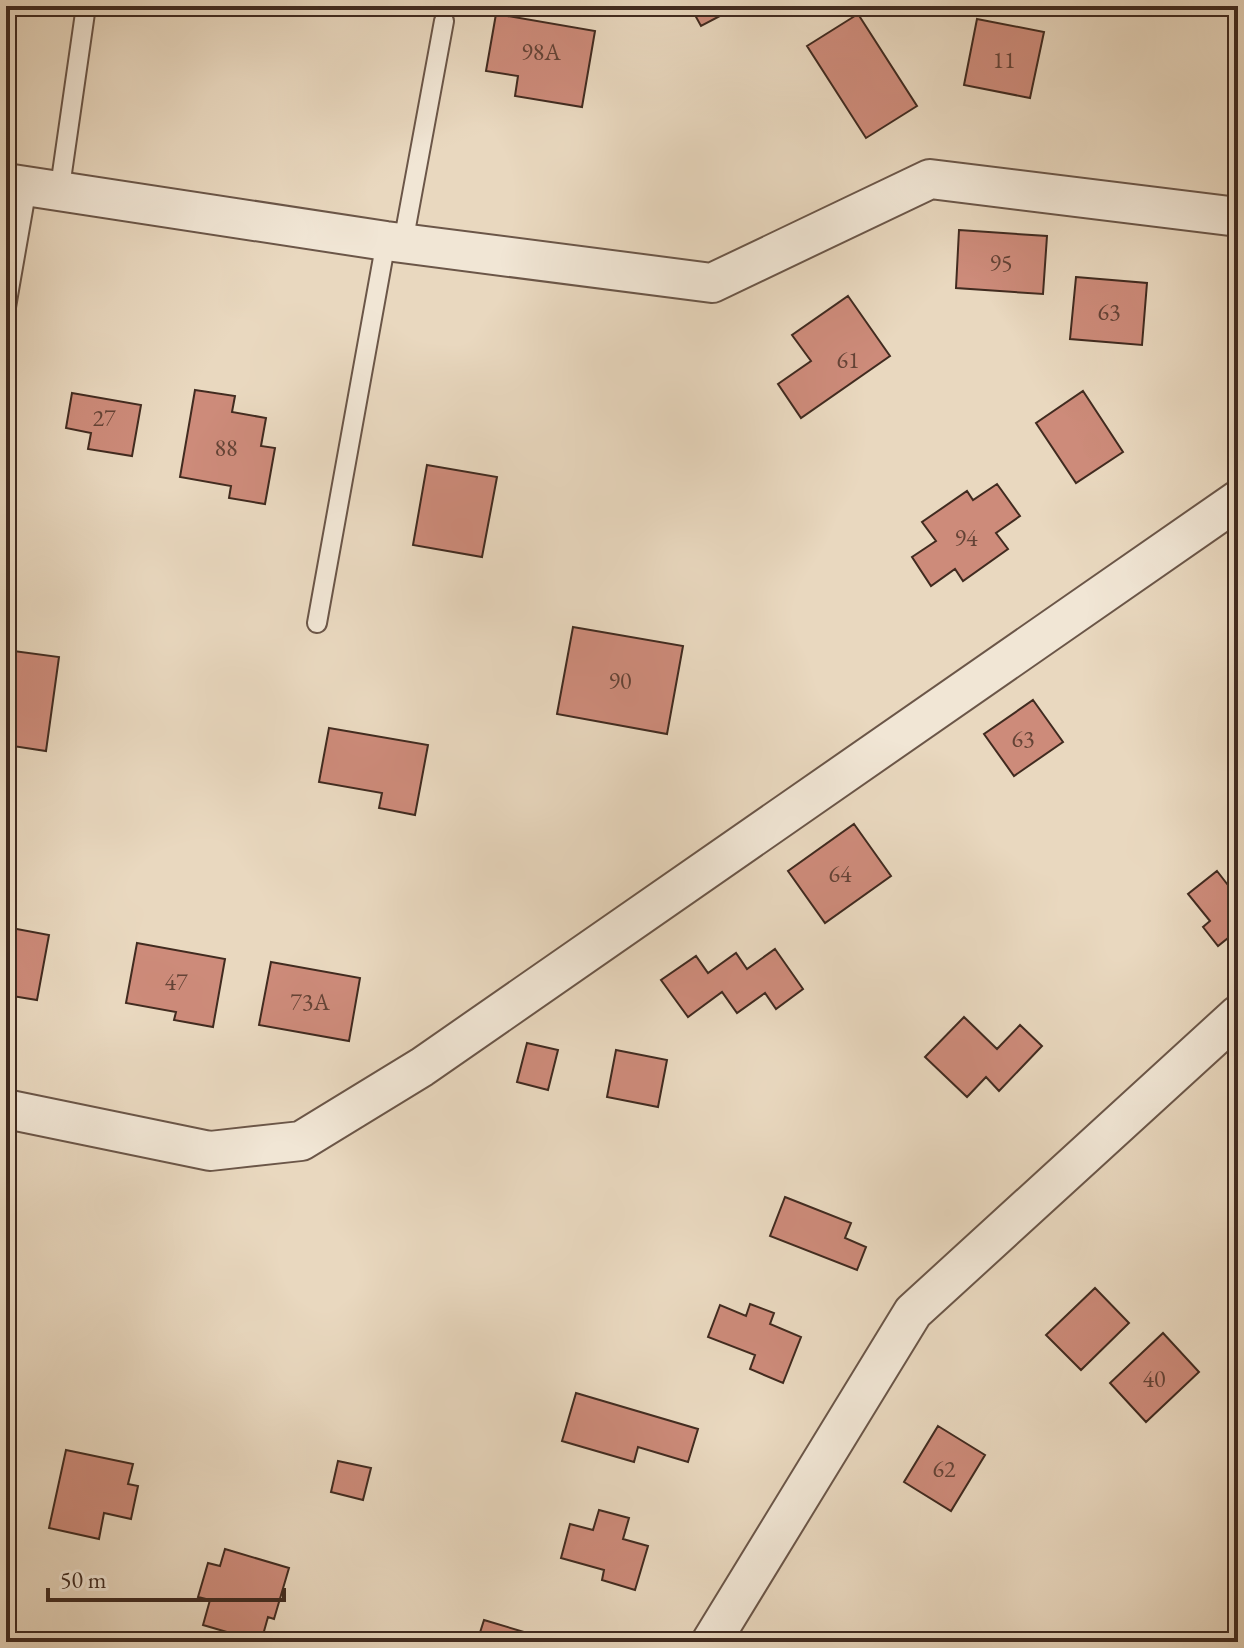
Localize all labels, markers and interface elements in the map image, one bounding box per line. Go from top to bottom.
house number: 98А [521,36,561,67]
house number: 11 [992,44,1016,75]
house number: 95 [989,247,1013,278]
house number: 63 [1097,296,1121,327]
house number: 61 [836,344,860,375]
house number: 27 [92,402,116,433]
house number: 88 [214,432,238,463]
house number: 94 [954,522,978,553]
house number: 90 [608,665,632,696]
house number: 63 [1011,723,1035,754]
house number: 64 [828,858,852,889]
house number: 47 [164,966,188,997]
house number: 73А [290,986,330,1017]
house number: 40 [1142,1363,1166,1394]
house number: 62 [932,1453,956,1484]
scale bar [48,1552,284,1602]
text: 50 m [60,1564,107,1595]

